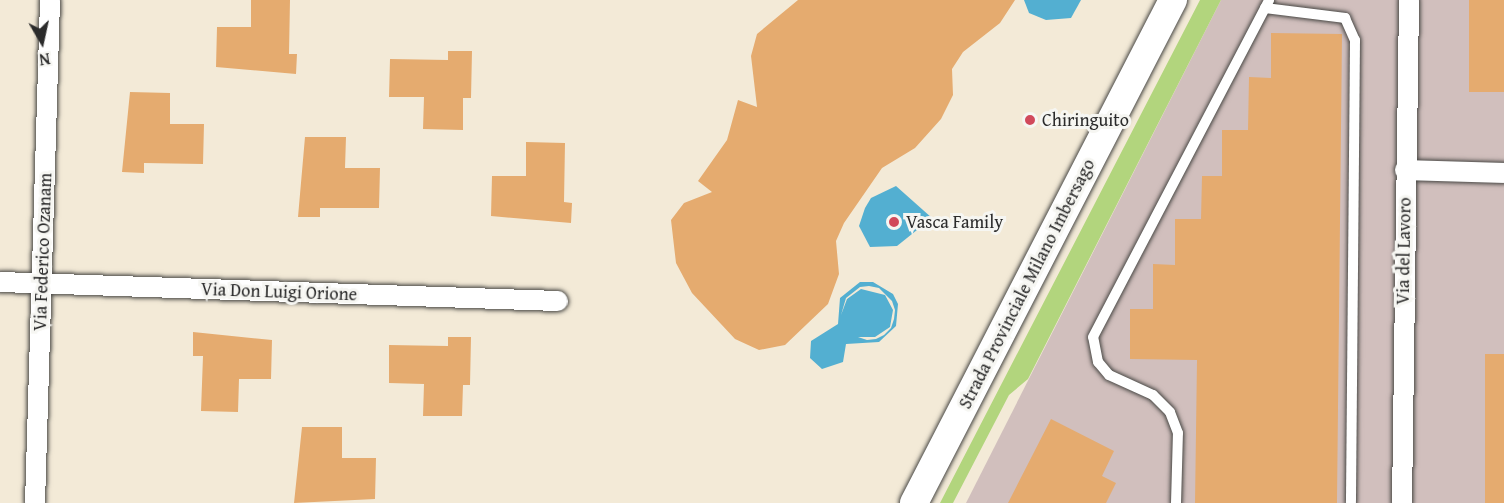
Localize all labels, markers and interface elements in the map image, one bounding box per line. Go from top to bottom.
north arrow [12,12,72,72]
text: N [38,47,52,72]
place label: Chiringuito [1042,109,1129,131]
marker: Chiringuito [1023,113,1037,127]
street label: Strada Provinciale Milano Imbersago [954,155,1100,413]
street label: Via Federico Ozanam [29,173,57,331]
street label: Via del Lavoro [1392,197,1416,305]
place label: Vasca Family [906,211,1003,233]
marker: Vasca Family [887,215,901,229]
street label: Via Don Luigi Orione [201,278,357,306]

